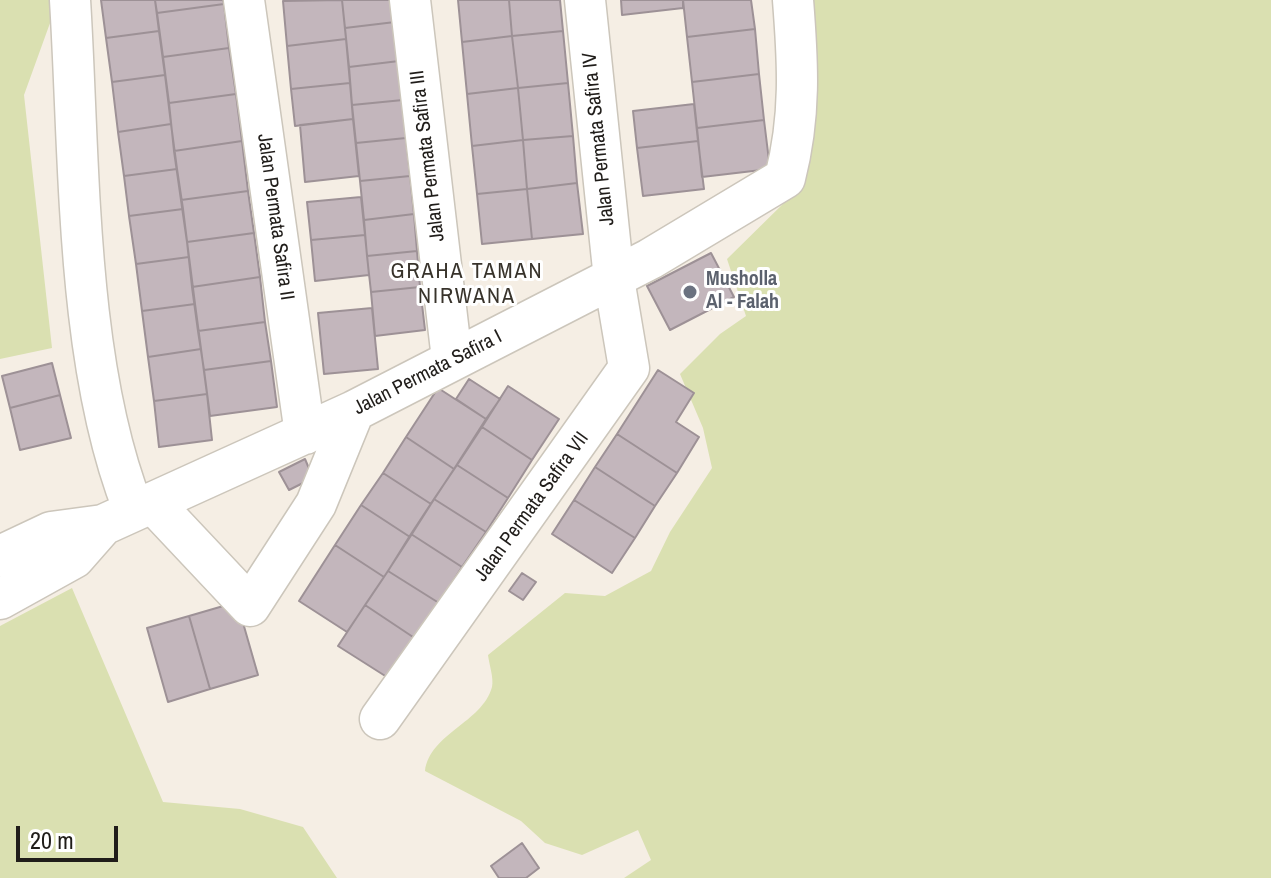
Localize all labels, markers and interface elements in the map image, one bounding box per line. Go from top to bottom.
street label: Jalan Permata Safira IV [578,51,620,227]
street label: Jalan Permata Safira III [406,69,450,243]
street label: Jalan Permata Safira II [251,132,299,302]
district label: GRAHA TAMAN NIRWANA [391,259,543,310]
place label: Musholla Al - Falah [706,268,779,315]
marker: Musholla Al - Falah [681,283,699,301]
street label: Jalan Permata Safira I [350,325,506,421]
street label: Jalan Permata Safira VII [470,428,594,586]
scale bar [20,810,122,860]
text: 20 m [30,824,74,856]

